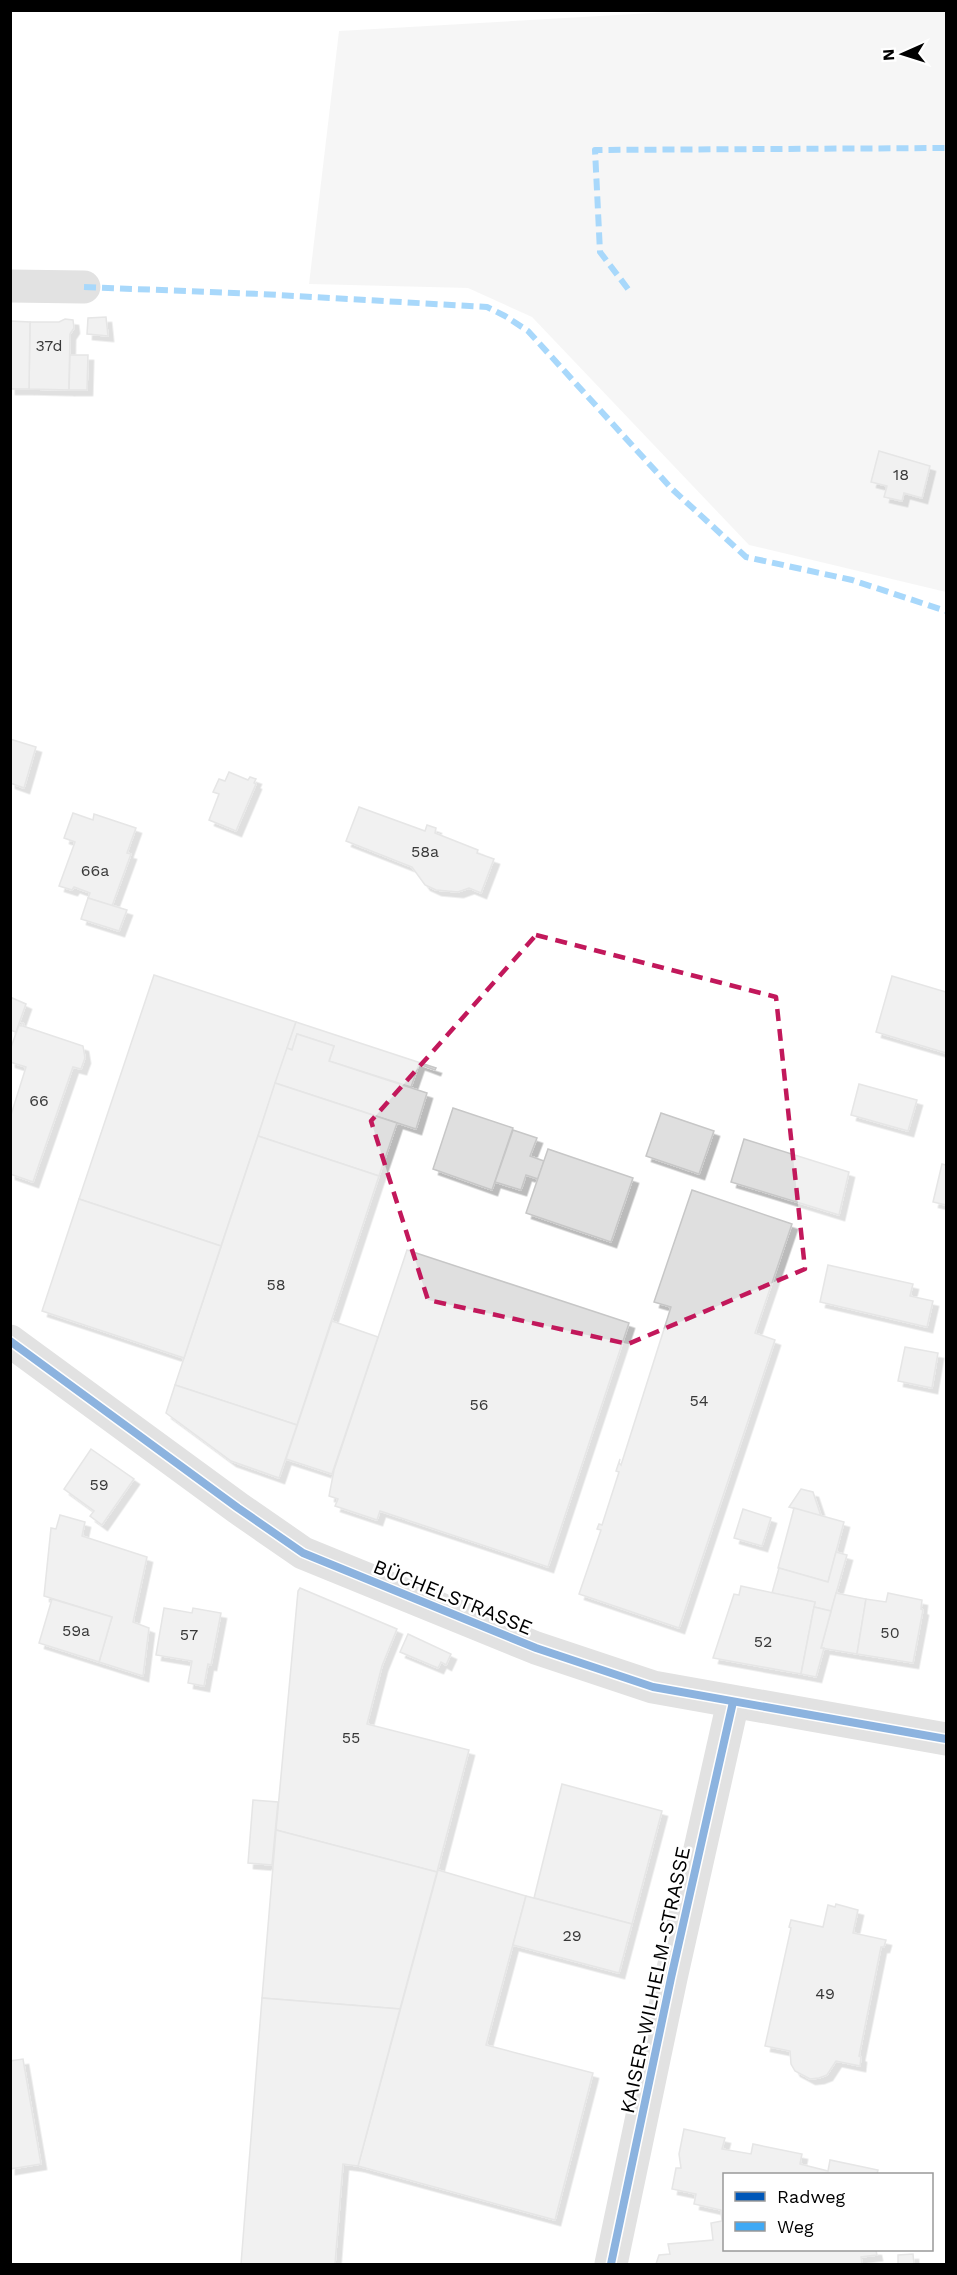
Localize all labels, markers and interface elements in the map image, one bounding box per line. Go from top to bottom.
north arrow [873,24,933,84]
text: N [879,48,898,61]
house number: 37d [35,336,63,355]
house number: 18 [893,465,909,484]
house number: 58a [411,842,439,861]
house number: 66a [81,861,109,880]
house number: 66 [29,1091,49,1110]
house number: 58 [266,1275,286,1294]
house number: 54 [689,1391,709,1410]
house number: 56 [469,1395,489,1414]
house number: 59 [89,1475,109,1494]
street label: BÜCHELSTRASSE [370,1554,536,1640]
house number: 59a [62,1621,90,1640]
house number: 50 [880,1623,900,1642]
house number: 57 [180,1625,198,1644]
house number: 52 [754,1632,772,1651]
house number: 55 [342,1728,360,1747]
street label: KAISER-WILHELM-STRASSE [615,1844,695,2116]
house number: 29 [562,1926,582,1945]
house number: 49 [815,1984,835,2003]
legend [723,2173,933,2251]
text: Radweg [777,2186,846,2207]
text: Weg [777,2216,814,2237]

